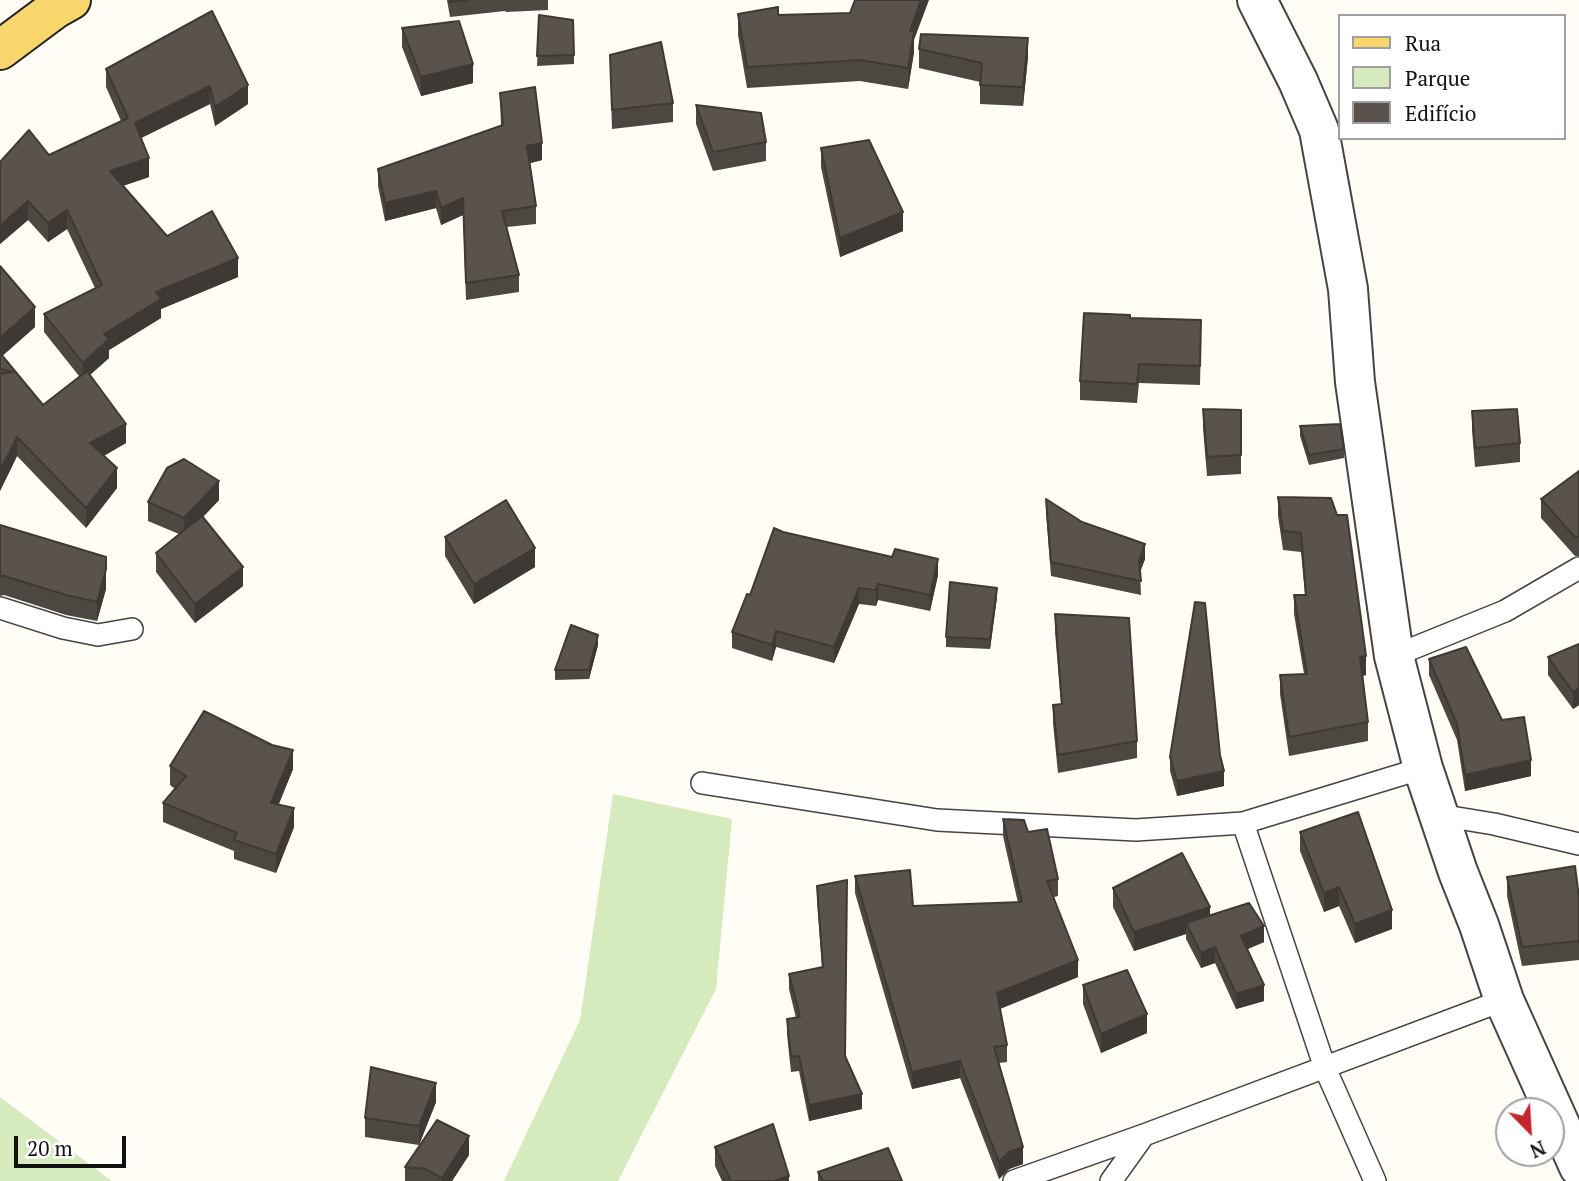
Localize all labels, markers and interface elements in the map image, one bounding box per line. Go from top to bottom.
legend [1338,14,1565,140]
text: Rua [1405,29,1441,57]
text: Parque [1405,64,1470,92]
text: Edifício [1405,99,1476,127]
north arrow [1495,1097,1565,1167]
scale bar [18,1122,130,1166]
text: 20 m [27,1134,73,1162]
text: N [1526,1135,1550,1164]

